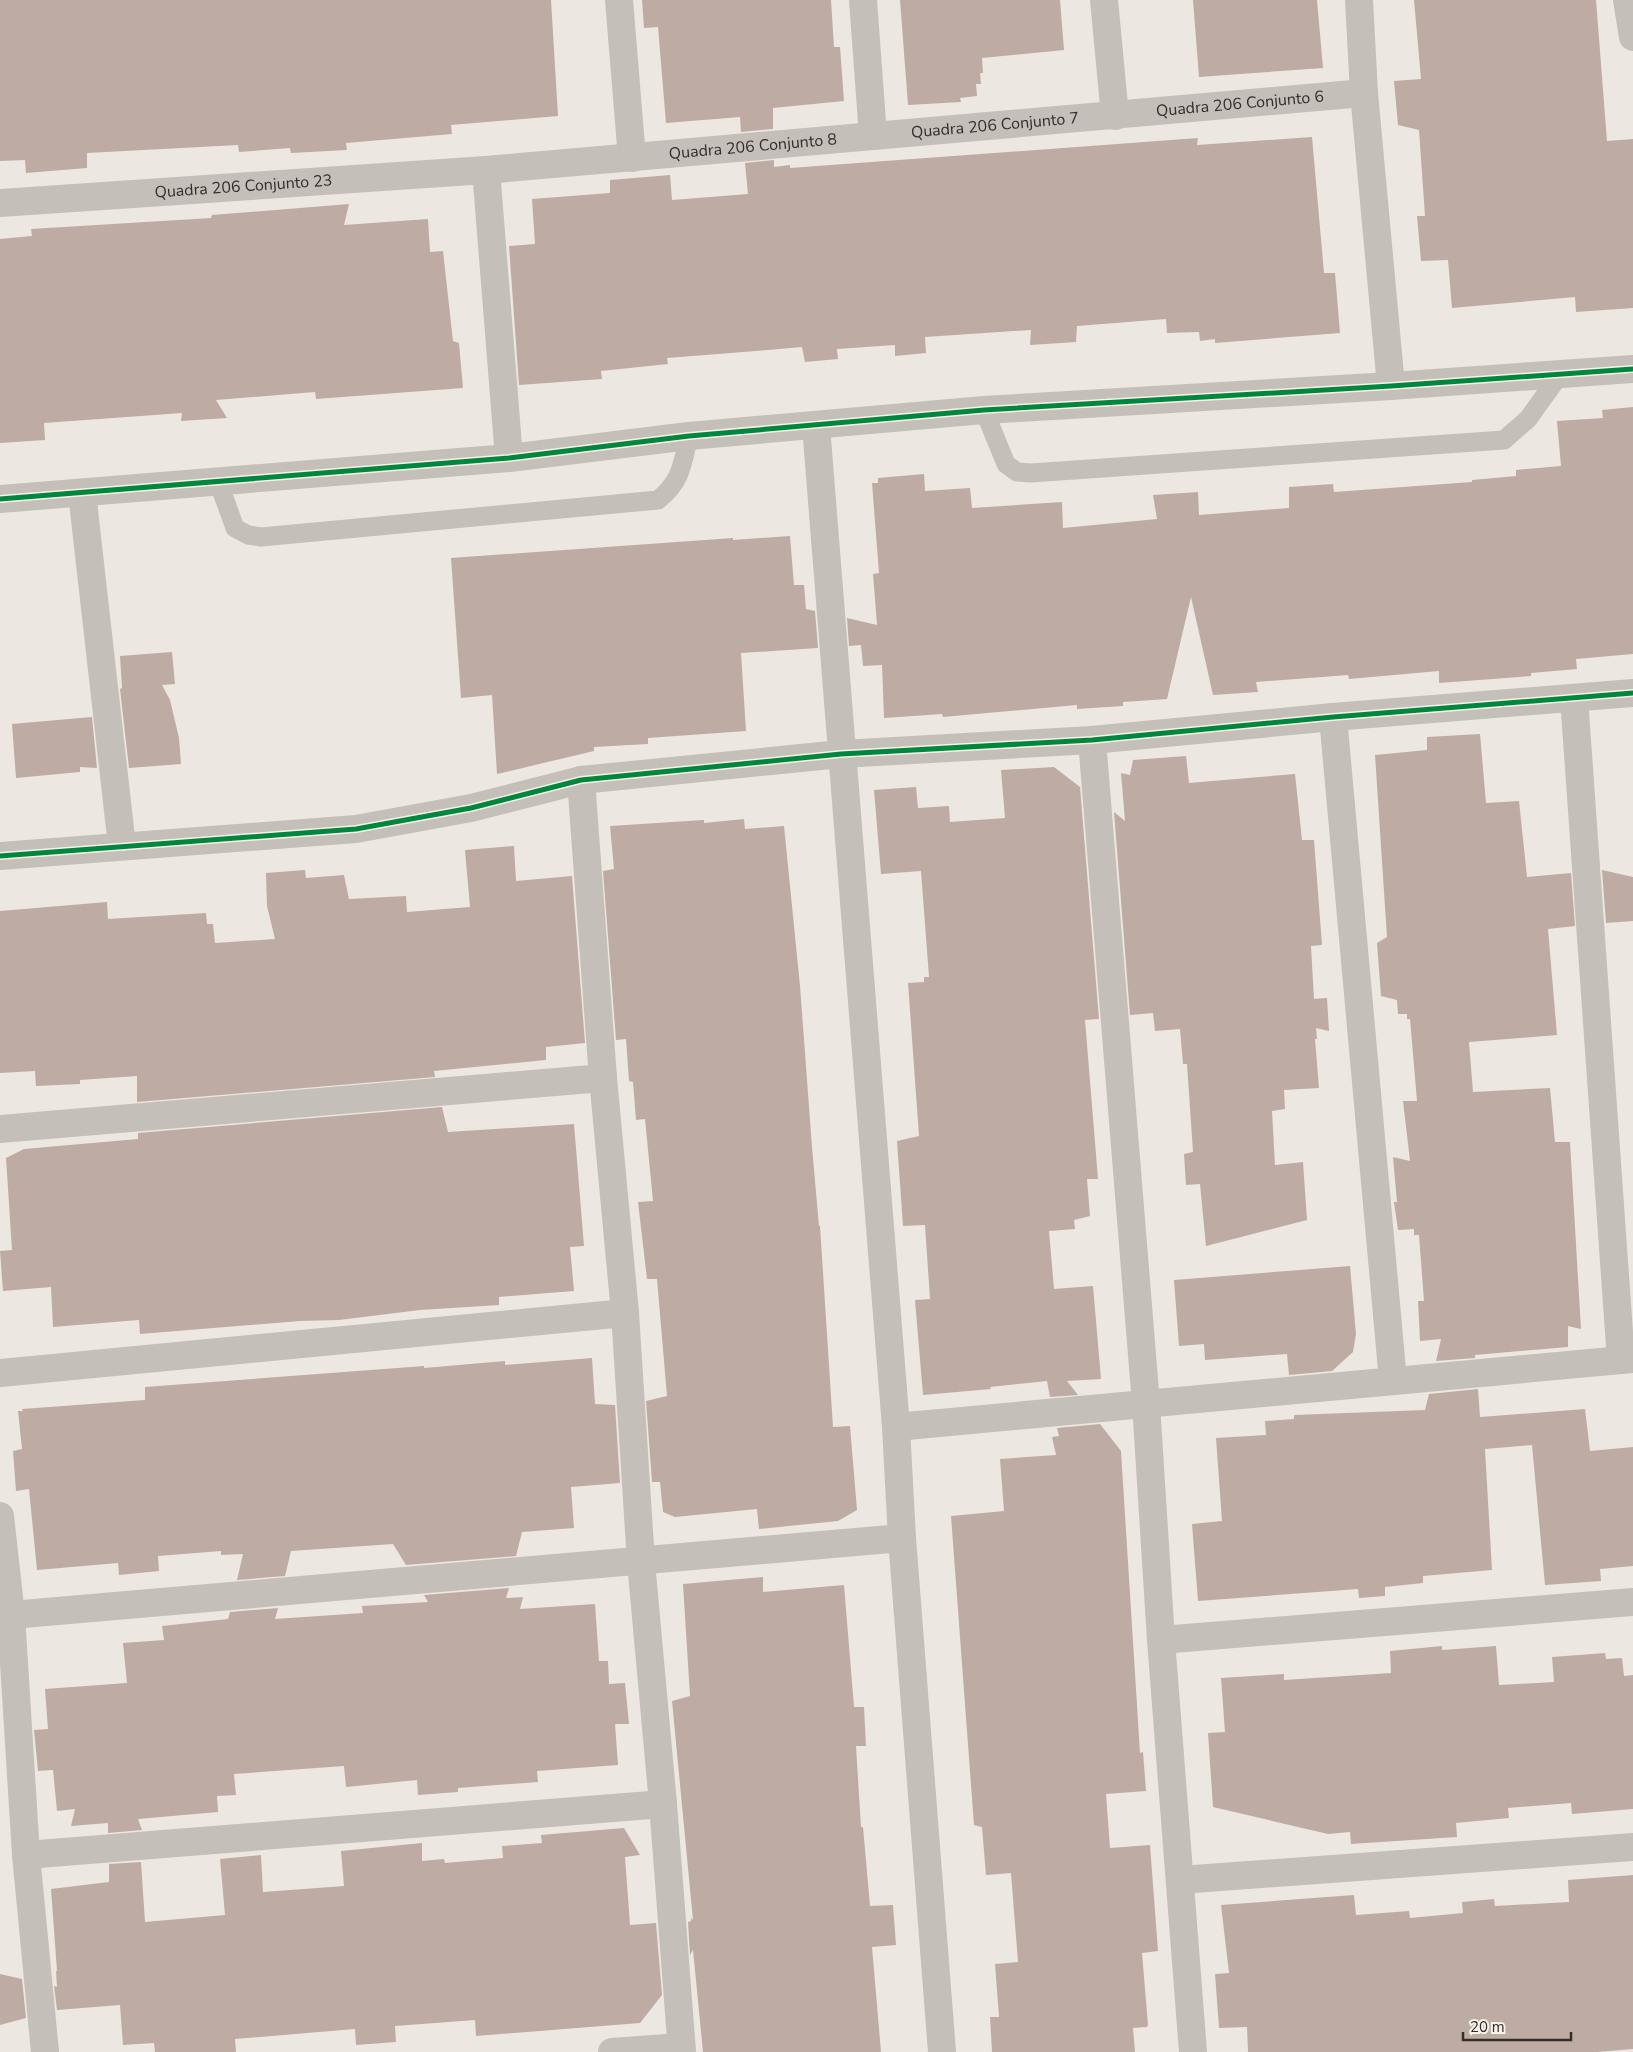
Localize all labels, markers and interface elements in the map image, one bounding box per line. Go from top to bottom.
street label: Quadra 206 Conjunto 6 [1155,86,1325,122]
street label: Quadra 206 Conjunto 7 [910,107,1080,144]
street label: Quadra 206 Conjunto 8 [668,128,838,165]
street label: Quadra 206 Conjunto 23 [154,169,333,203]
scale bar [1463,2010,1570,2042]
text: 20 m [1470,2017,1505,2037]

